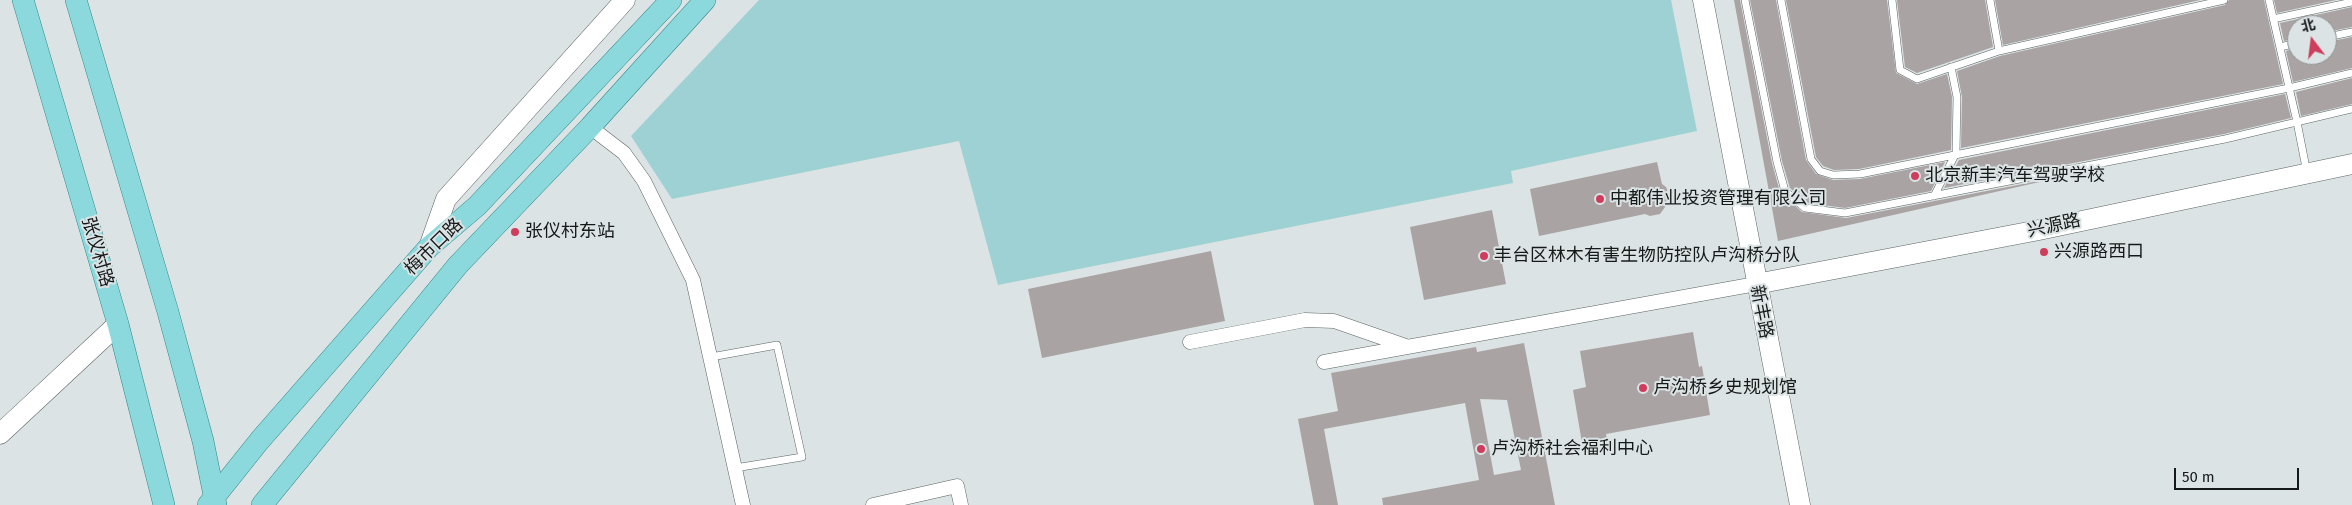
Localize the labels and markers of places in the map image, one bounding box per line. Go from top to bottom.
place label: 北京新丰汽车驾驶学校 [1925,165,2105,187]
marker: 北京新丰汽车驾驶学校 [1909,170,1921,182]
place label: 中都伟业投资管理有限公司 [1610,188,1826,210]
marker: 中都伟业投资管理有限公司 [1594,193,1606,205]
place label: 张仪村东站 [525,221,615,243]
marker: 张仪村东站 [509,226,521,238]
place label: 兴源路西口 [2054,241,2144,263]
place label: 丰台区林木有害生物防控队卢沟桥分队 [1494,245,1800,267]
marker: 兴源路西口 [2038,246,2050,258]
marker: 丰台区林木有害生物防控队卢沟桥分队 [1478,250,1490,262]
place label: 卢沟桥乡史规划馆 [1653,377,1797,399]
marker: 卢沟桥乡史规划馆 [1637,382,1649,394]
place label: 卢沟桥社会福利中心 [1491,438,1653,460]
marker: 卢沟桥社会福利中心 [1475,443,1487,455]

